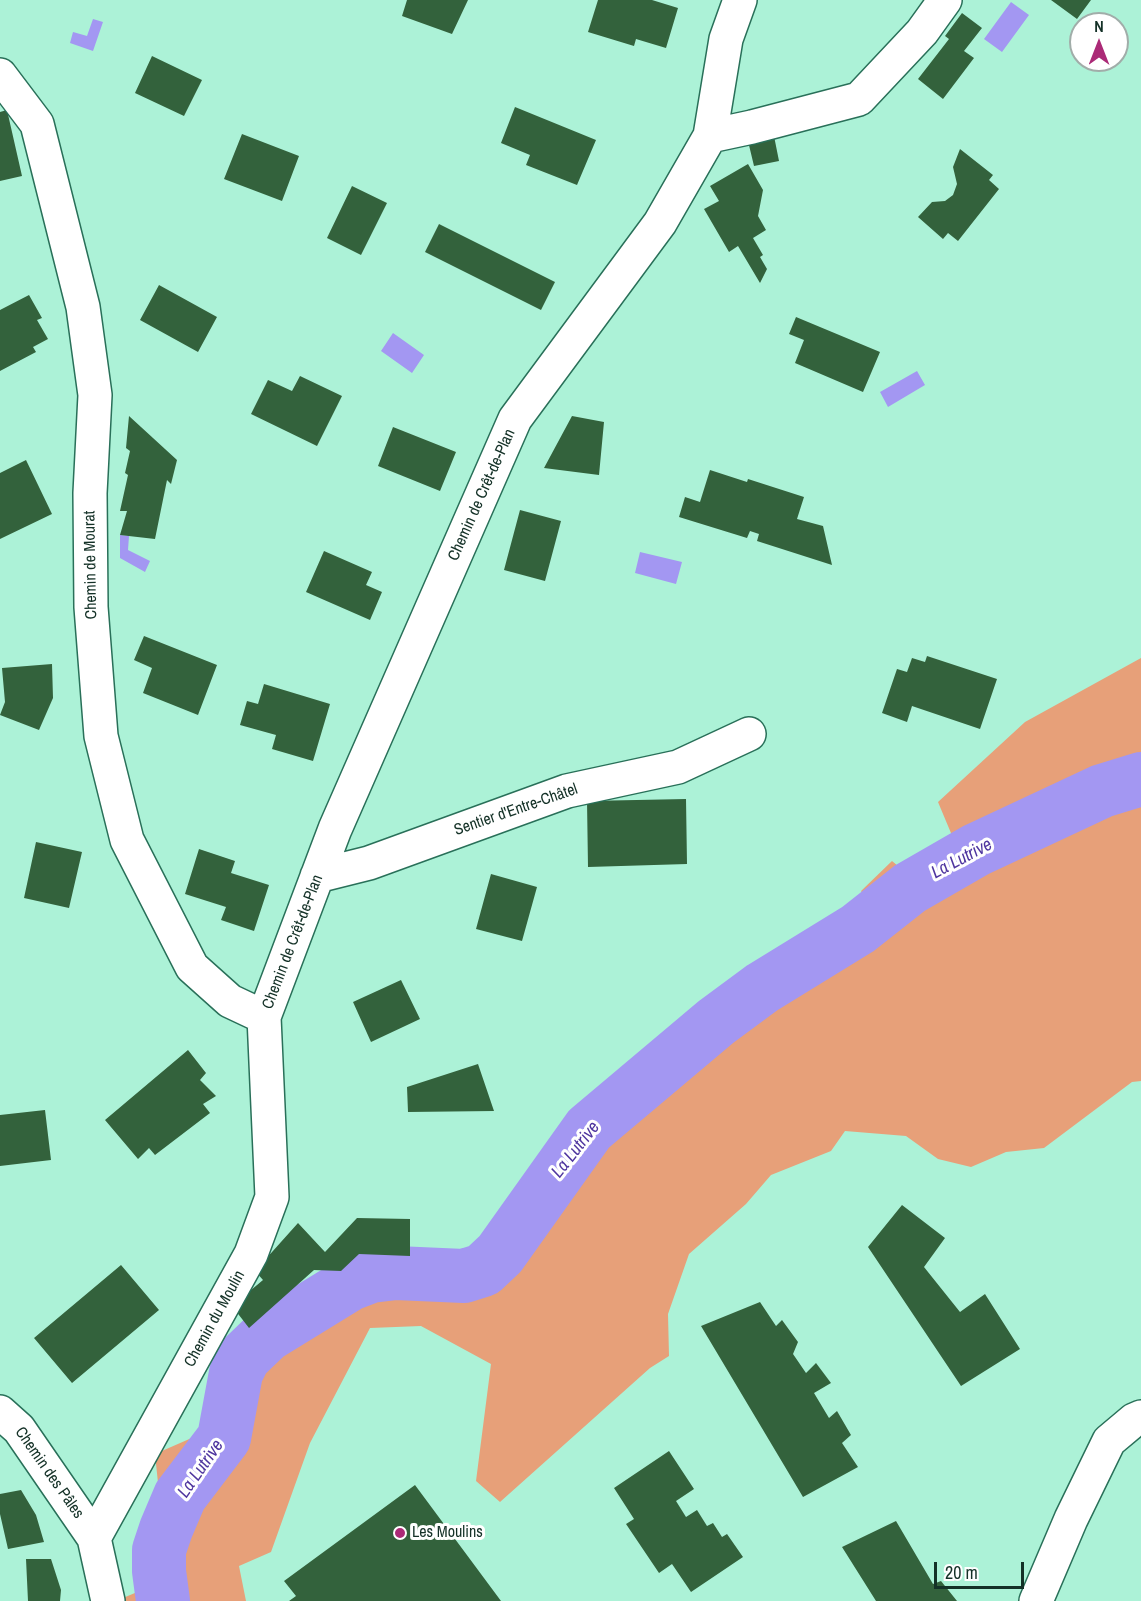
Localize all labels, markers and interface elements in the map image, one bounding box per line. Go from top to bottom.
north arrow [1069,12,1129,72]
text: N [1094,15,1104,37]
street label: Chemin de Crêt-de-Plan [444,426,520,564]
street label: Chemin de Mourat [80,511,102,619]
street label: Sentier d'Entre-Châtel [452,780,580,840]
water label: La Lutrive [928,834,996,884]
street label: Chemin de Crêt-de-Plan [259,872,327,1012]
water label: La Lutrive [547,1117,605,1183]
street label: Chemin du Moulin [181,1267,249,1371]
street label: Chemin des Pâles [10,1424,88,1522]
water label: La Lutrive [173,1436,229,1502]
place label: Les Moulins [412,1523,483,1543]
marker: Les Moulins [393,1526,407,1540]
scale bar [937,1550,1027,1588]
text: 20 m [945,1560,978,1585]

